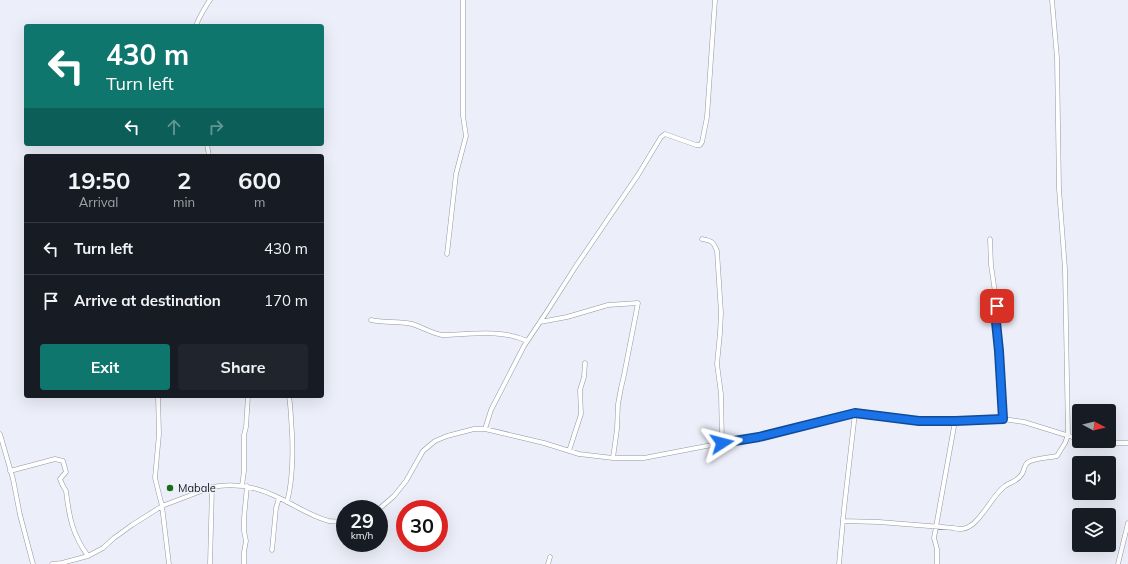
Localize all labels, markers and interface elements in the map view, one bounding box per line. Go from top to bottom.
text: 430 m [106,37,189,72]
icon: left [40,40,92,92]
text: Turn left [106,72,174,95]
icon: left [121,116,143,138]
icon: ahead [163,116,185,138]
icon: right [205,116,227,138]
text: 19:50 [67,165,130,195]
text: 2 [177,165,191,195]
text: 600 [238,165,281,195]
text: Arrival [79,194,118,210]
text: min [173,194,195,210]
text: m [254,194,265,210]
icon: left [40,238,62,260]
text: Turn left [74,239,133,258]
text: 430 m [264,239,308,258]
pin [980,289,1014,323]
icon: arrive [40,290,62,312]
text: Arrive at destination [74,291,221,310]
text: 170 m [264,291,308,310]
icon: arrive [986,295,1008,317]
button: Exit [40,344,170,390]
button: Share [178,344,308,390]
north arrow [1072,404,1116,448]
map controls [1072,404,1116,552]
position arrow [701,422,743,464]
button: sound [1072,456,1116,500]
place label: Mabale [178,481,216,495]
marker: Mabale [165,483,175,493]
speed limit sign: 30 [396,500,448,552]
text: 29 [350,508,374,533]
button: layers [1072,508,1116,552]
text: km/h [351,529,373,542]

